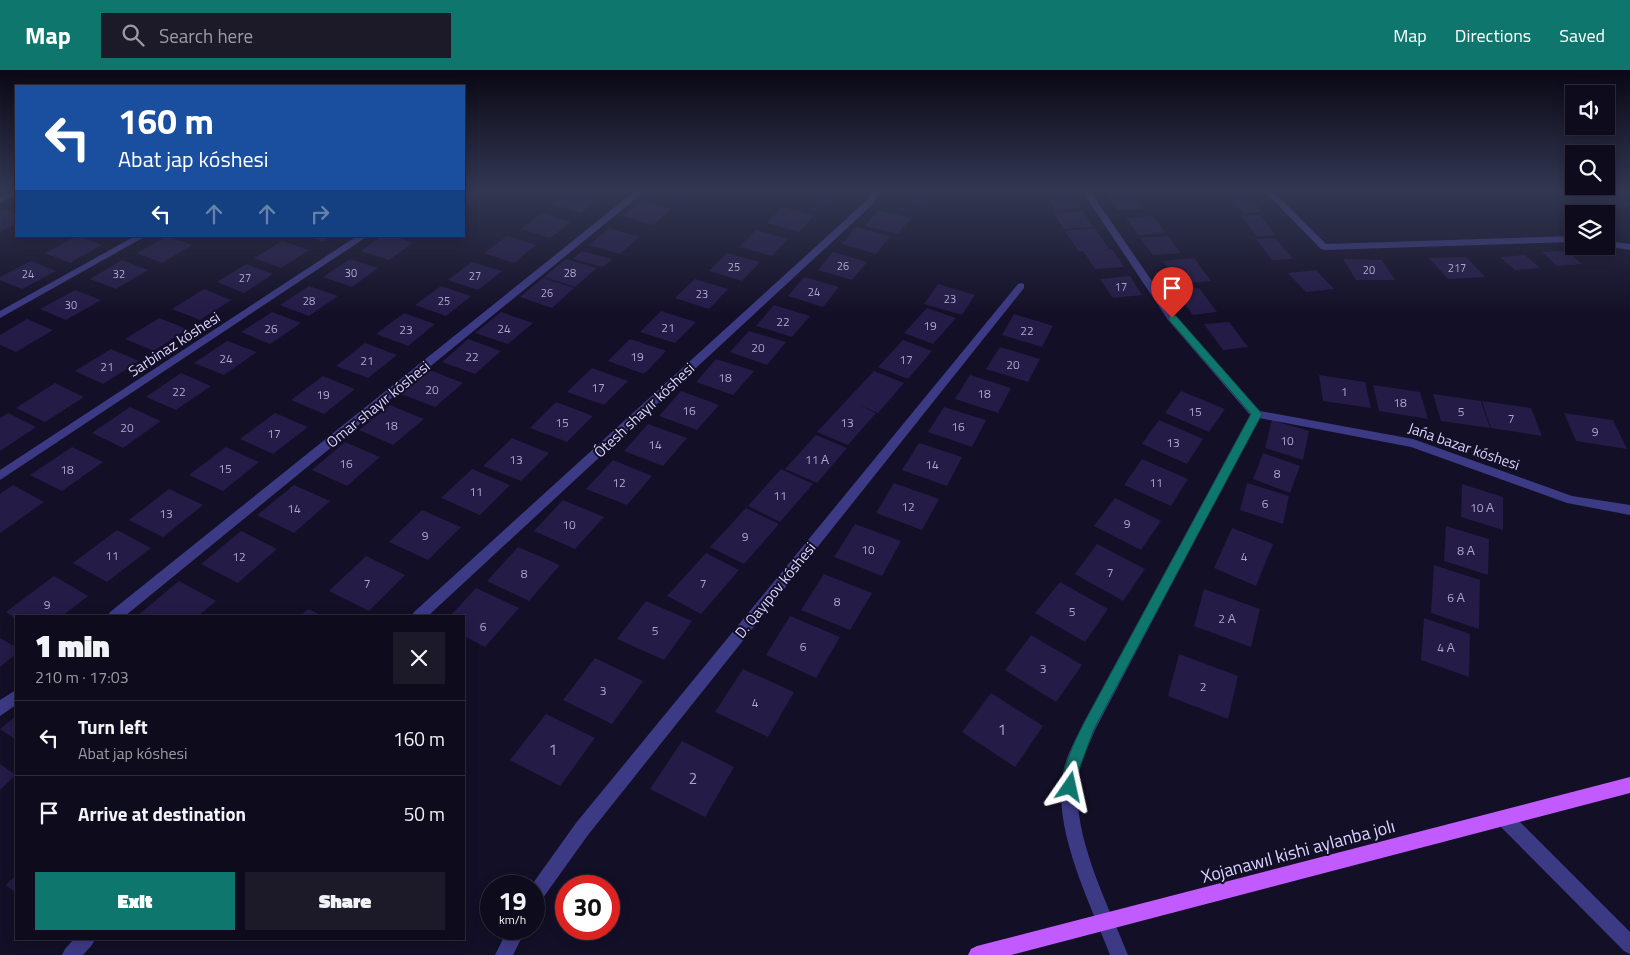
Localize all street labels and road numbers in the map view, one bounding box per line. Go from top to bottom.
street label: Sarbinaz kóshesi [124,306,224,382]
street label: Omar shayır kóshesi [321,355,435,453]
street label: Ótesh shayır kóshesi [588,357,700,463]
street label: Jańa bazar kóshesi [1405,416,1523,476]
street label: D. Qayıpov kóshesi [729,537,821,643]
street label: Xojanawıl kishi aylanba jolı [1198,812,1398,890]

